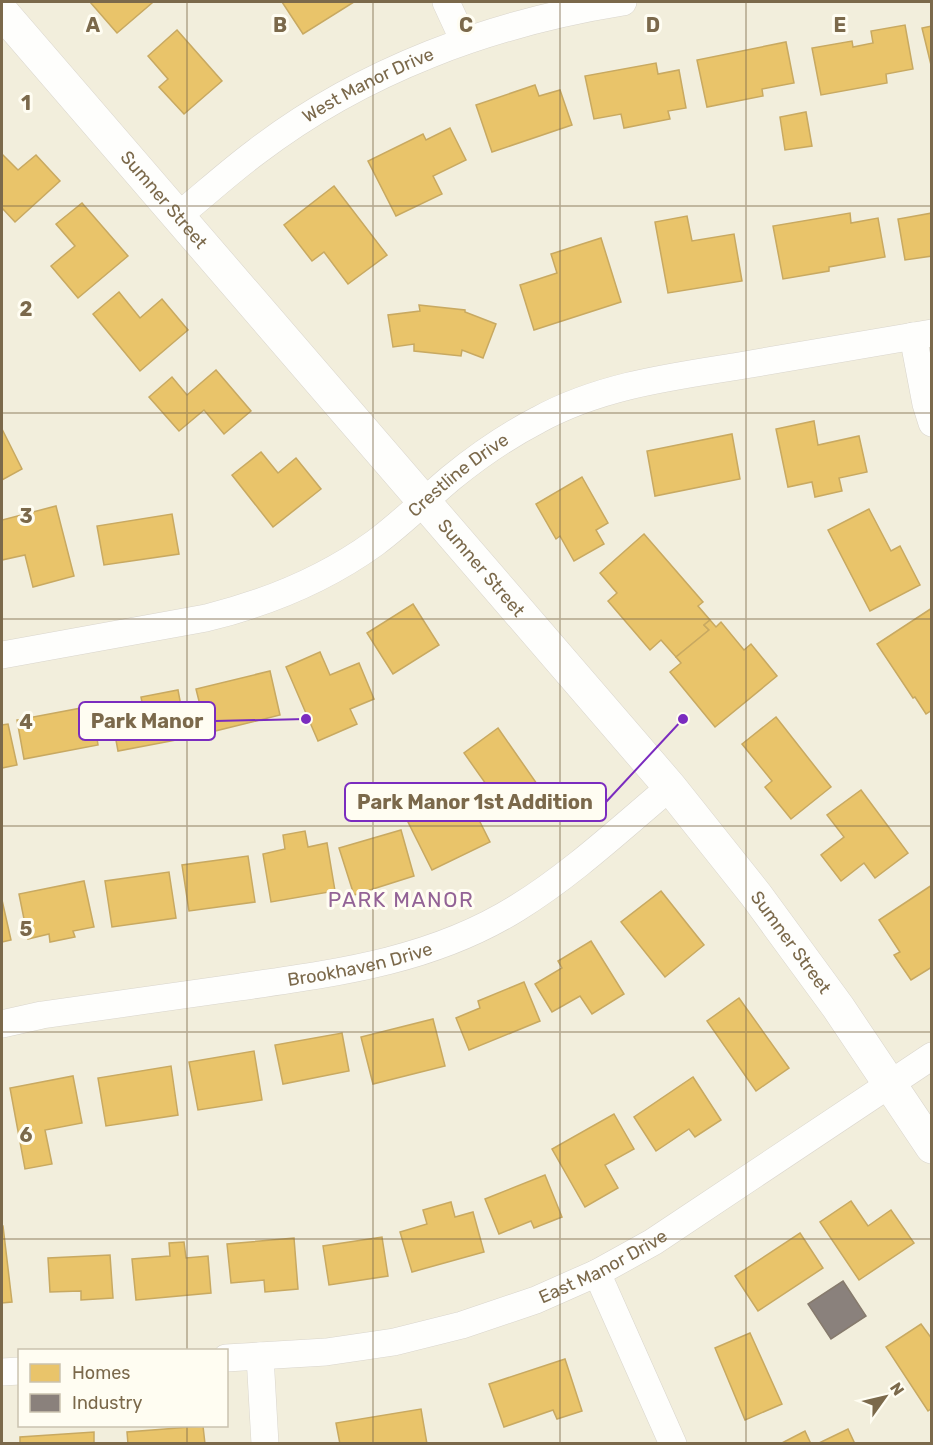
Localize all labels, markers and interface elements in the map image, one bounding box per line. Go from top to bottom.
text: A [86,13,101,37]
text: B [273,13,287,37]
text: C [459,13,473,37]
text: D [646,13,660,37]
text: E [834,13,846,37]
street label: West Manor Drive [298,43,437,128]
text: 1 [21,91,31,115]
street label: Sumner Street [116,146,212,253]
text: 2 [20,297,33,321]
street label: Crestline Drive [403,428,513,522]
text: 3 [19,504,33,528]
street label: Sumner Street [433,515,529,621]
callout: Park Manor [79,702,215,740]
text: Park Manor [91,709,203,733]
text: 4 [19,710,33,734]
callout: Park Manor 1st Addition [345,783,606,821]
text: Park Manor 1st Addition [357,790,593,814]
district label: PARK MANOR [328,887,474,912]
street label: Sumner Street [746,887,836,998]
text: 5 [20,917,33,941]
street label: Brookhaven Drive [286,938,435,991]
text: 6 [19,1123,33,1147]
street label: East Manor Drive [535,1225,671,1308]
legend [18,1349,228,1427]
text: Homes [72,1362,130,1384]
north arrow [855,1367,915,1427]
text: N [886,1379,908,1399]
text: Industry [72,1392,142,1414]

